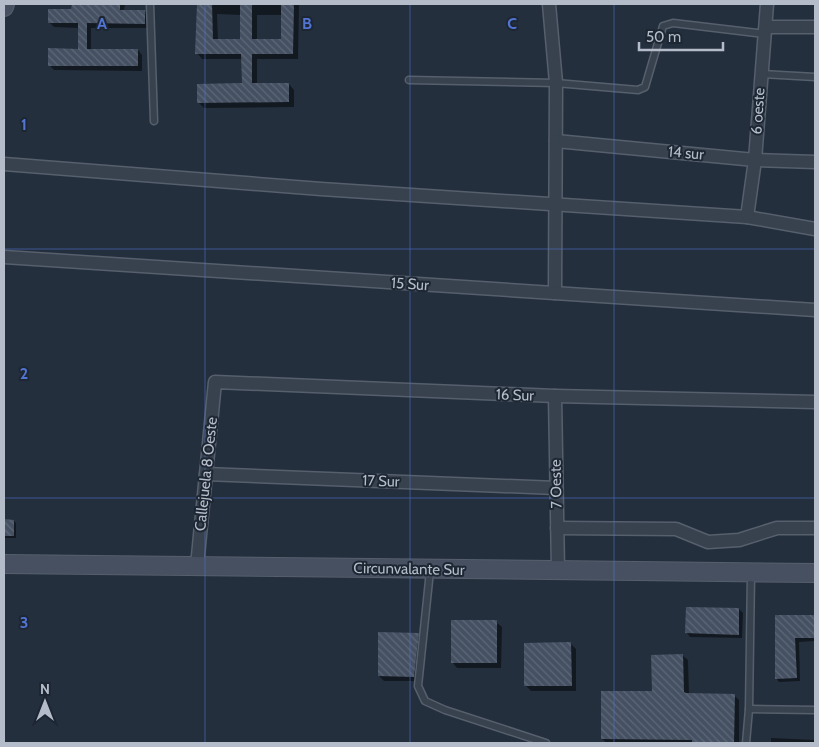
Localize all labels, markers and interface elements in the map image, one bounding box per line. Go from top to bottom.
text: A [97,14,107,33]
text: B [302,14,312,33]
text: C [507,14,517,33]
scale bar [639,20,723,52]
text: 50 m [646,28,681,46]
street label: 6 oeste [747,87,769,135]
text: 1 [21,115,27,134]
street label: 14 sur [667,142,705,164]
street label: 15 Sur [391,274,430,294]
text: 2 [20,364,28,383]
street label: 16 Sur [496,385,535,405]
street label: Callejuela 8 Oeste [191,416,221,532]
street label: 7 Oeste [547,459,565,509]
street label: 17 Sur [362,471,400,491]
street label: Circunvalante Sur [353,559,465,579]
text: 3 [20,613,28,632]
north arrow [20,677,70,727]
text: N [40,680,50,698]

